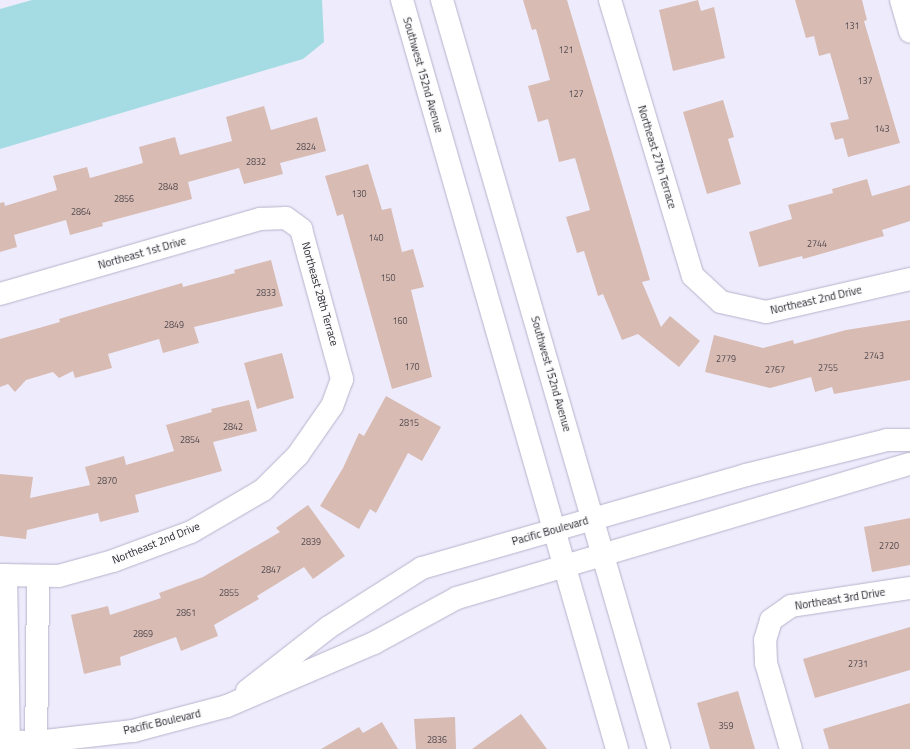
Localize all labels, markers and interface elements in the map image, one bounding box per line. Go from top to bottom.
street label: Southwest 152nd Avenue [400,16,446,134]
house number: 131 [844,21,860,31]
house number: 121 [558,45,574,55]
house number: 137 [857,76,873,86]
house number: 127 [568,89,584,99]
street label: Northeast 27th Terrace [635,104,679,210]
house number: 143 [874,124,890,134]
house number: 2824 [296,142,316,152]
house number: 2832 [246,157,266,167]
house number: 2848 [158,182,178,192]
house number: 130 [351,189,367,199]
house number: 2856 [114,194,134,204]
house number: 2864 [71,207,91,217]
house number: 140 [368,233,384,243]
street label: Northeast 1st Drive [97,234,187,272]
house number: 2744 [807,239,827,249]
street label: Northeast 28th Terrace [299,241,341,347]
house number: 150 [380,273,396,283]
street label: Northeast 2nd Drive [769,283,863,317]
house number: 2833 [256,288,276,298]
street label: Southwest 152nd Avenue [528,315,574,433]
house number: 160 [392,316,408,326]
house number: 2849 [164,320,184,330]
house number: 2743 [864,351,884,361]
house number: 2779 [716,354,736,364]
house number: 170 [404,362,420,372]
house number: 2755 [818,363,838,373]
house number: 2767 [765,365,785,375]
house number: 2815 [399,418,419,428]
house number: 2842 [223,422,243,432]
house number: 2854 [180,435,200,445]
house number: 2870 [97,476,117,486]
street label: Pacific Boulevard [510,514,590,548]
street label: Northeast 2nd Drive [110,519,202,567]
house number: 2839 [301,537,321,547]
house number: 2720 [879,541,899,551]
house number: 2847 [261,565,281,575]
street label: Northeast 3rd Drive [794,585,886,613]
house number: 2855 [219,588,239,598]
house number: 2861 [176,608,196,618]
house number: 2869 [133,629,153,639]
house number: 2731 [848,659,868,669]
street label: Pacific Boulevard [122,707,202,737]
house number: 359 [718,721,734,731]
house number: 2836 [427,735,447,745]

